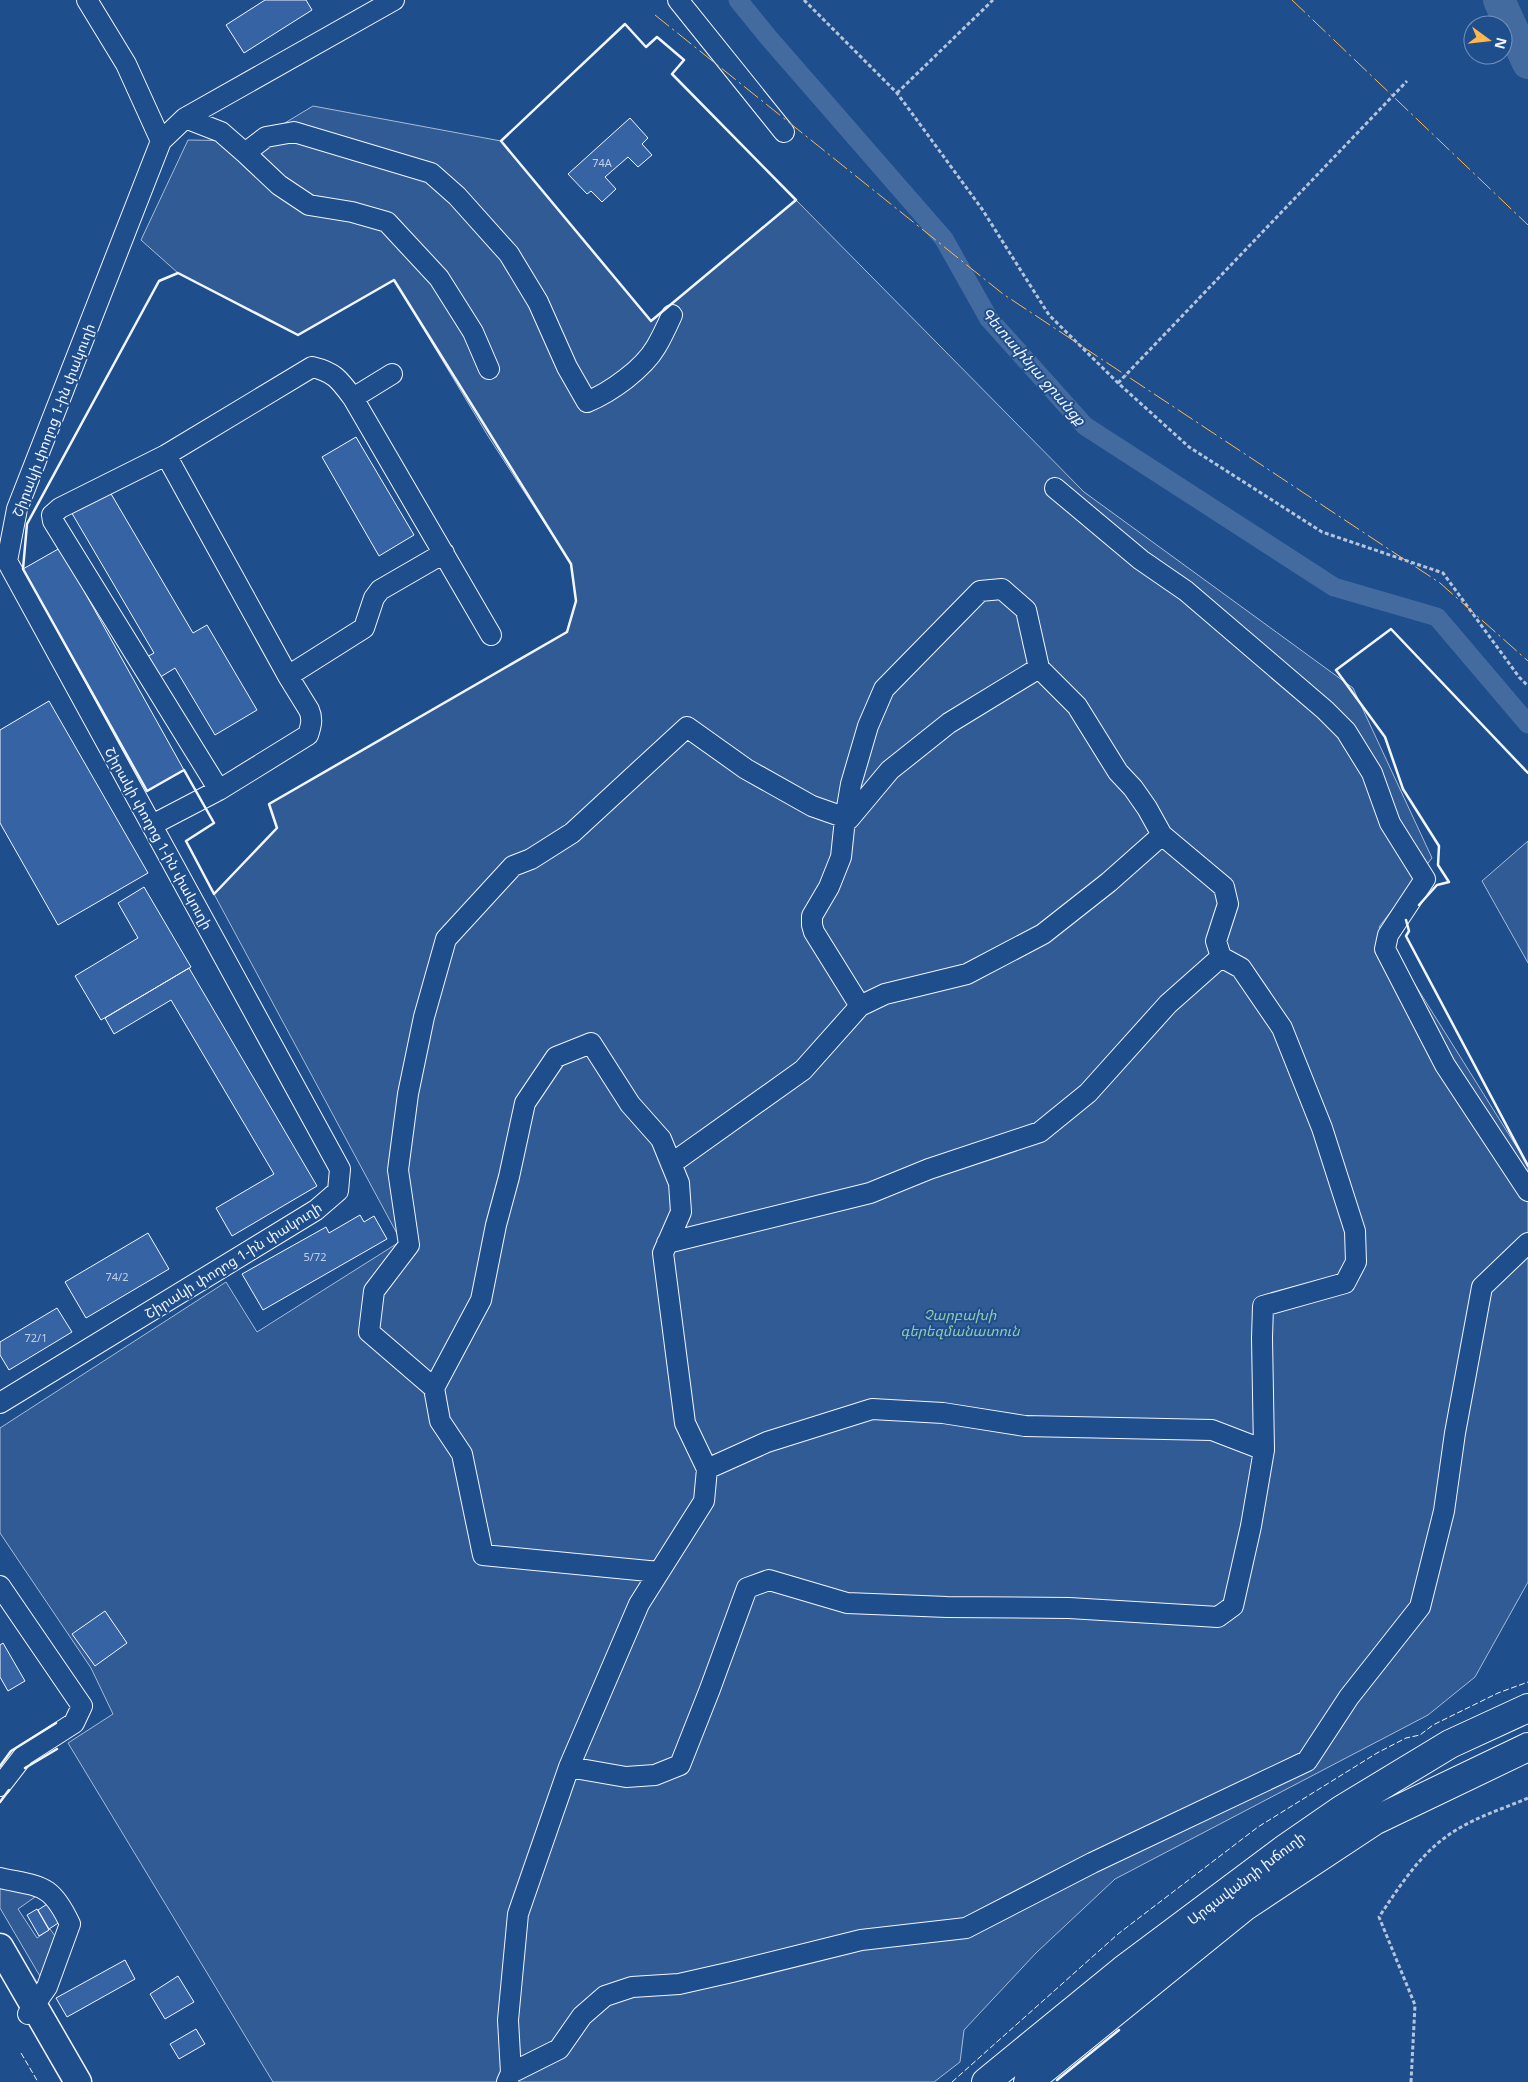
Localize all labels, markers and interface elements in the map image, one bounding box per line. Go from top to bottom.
north arrow [1463,15,1513,65]
text: N [1490,36,1512,51]
house number: 74A [592,155,613,170]
water label: Գետափնյա ջրանցք [977,303,1091,430]
street label: Շիրակի փողոց 1-ին փակուղի [7,321,99,519]
street label: Շիրակի փողոց 1-ին փակուղի [101,743,217,933]
street label: Շիրակի փողոց 1-ին փակուղի [141,1197,325,1323]
house number: 5/72 [304,1249,326,1264]
house number: 74/2 [106,1269,128,1284]
park label: Չարբախի գերեզմանատուն [900,1305,1020,1340]
house number: 72/1 [25,1330,47,1345]
street label: Արգավանդի խճուղի [1183,1827,1309,1929]

